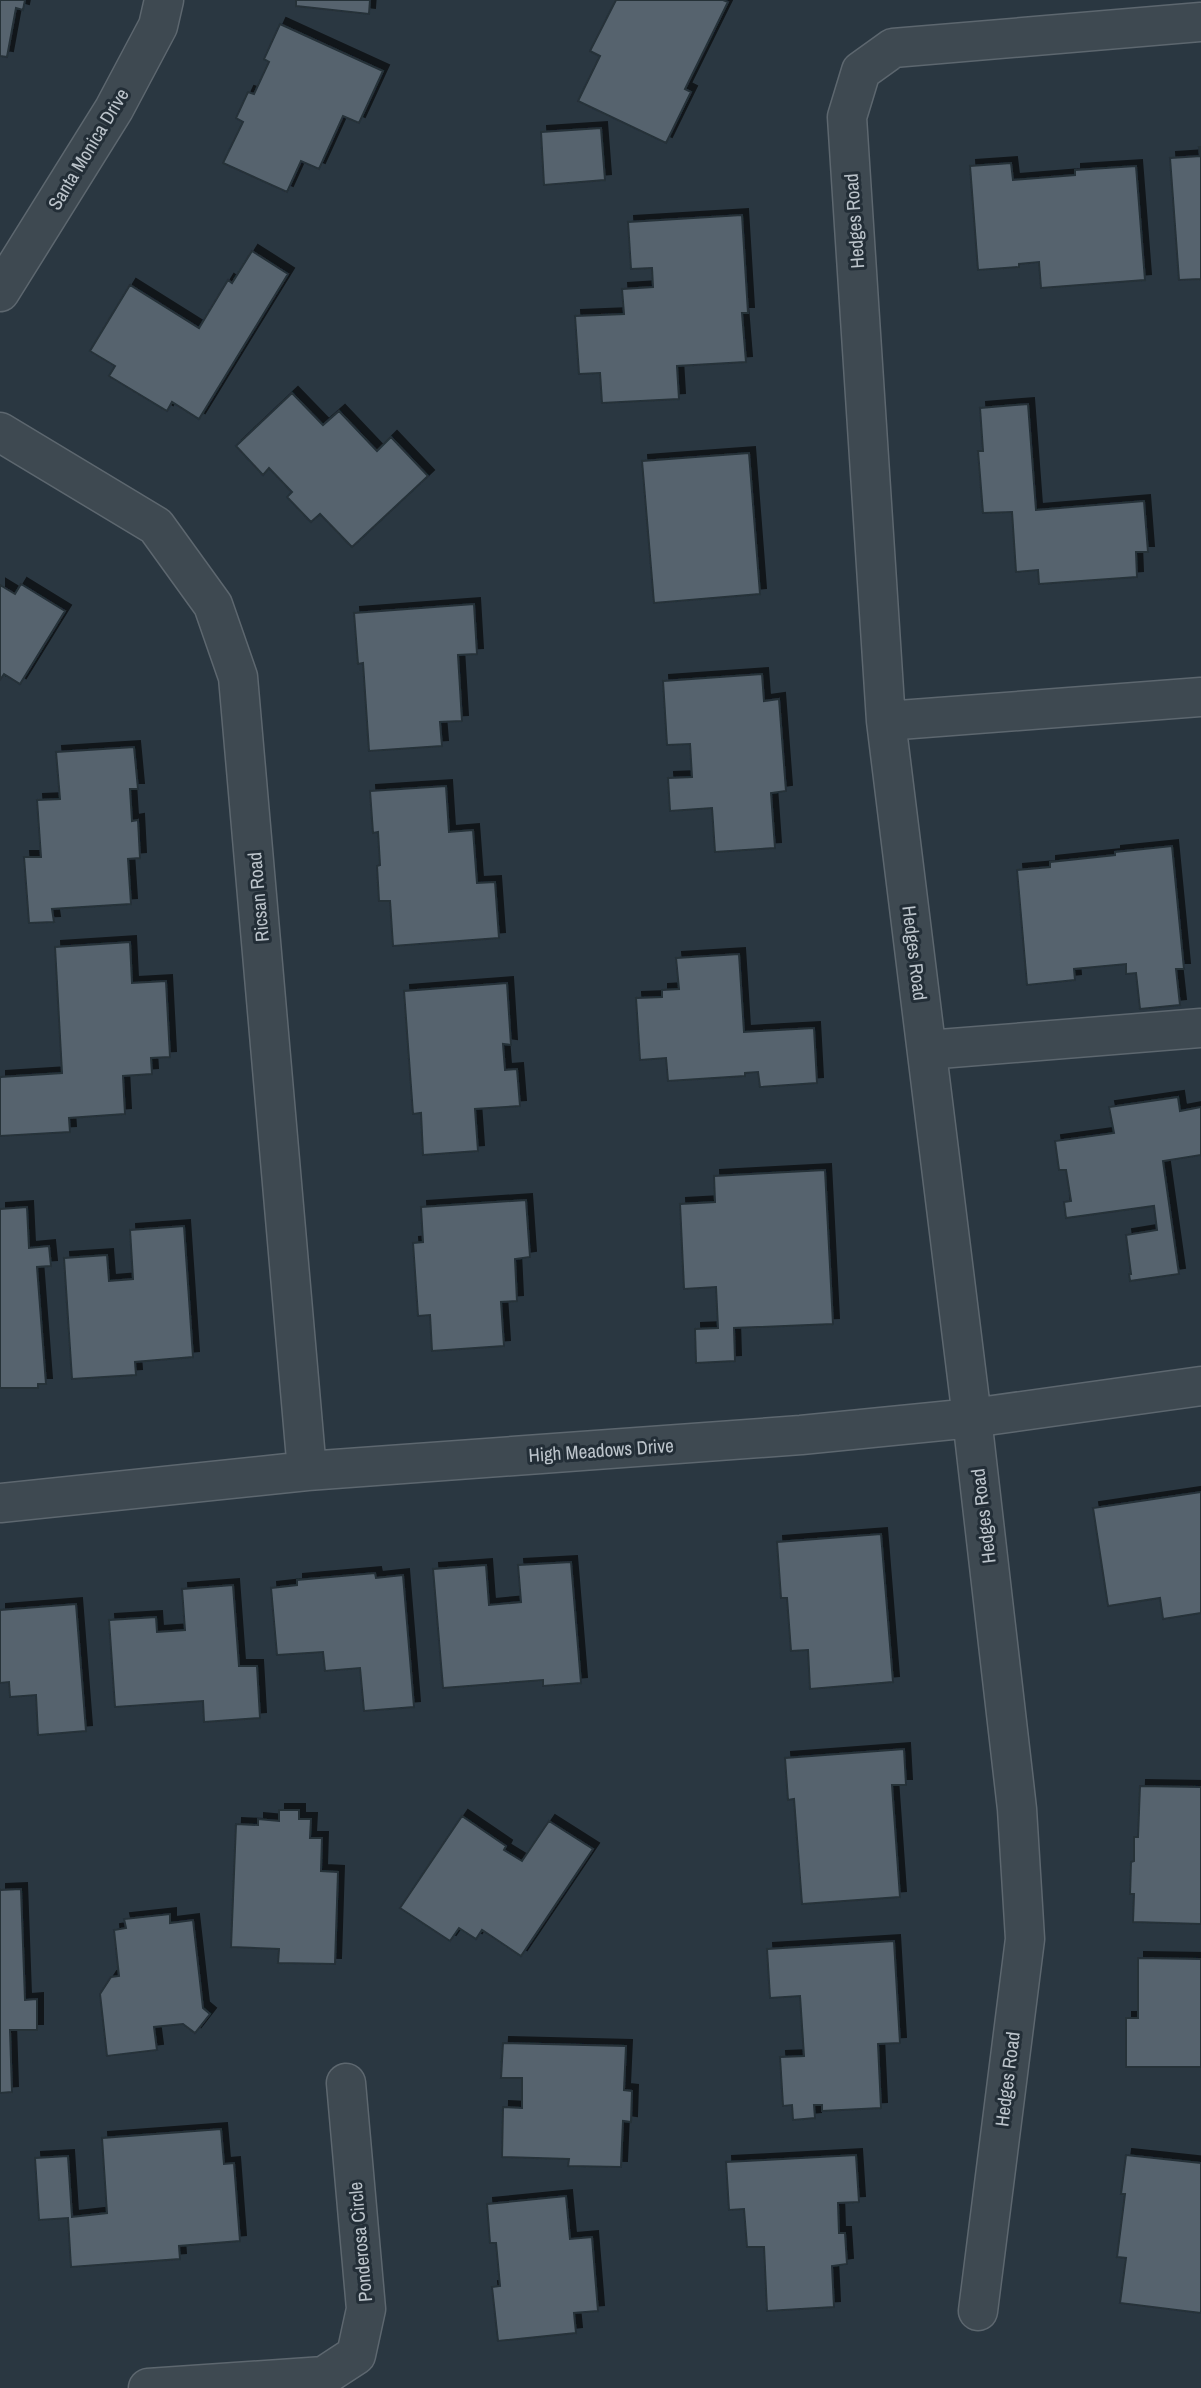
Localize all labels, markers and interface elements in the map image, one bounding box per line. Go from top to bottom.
street label: Santa Monica Drive [41,83,135,215]
street label: Hedges Road [838,173,870,269]
street label: Ricsan Road [241,851,275,943]
street label: Hedges Road [896,904,934,1002]
street label: High Meadows Drive [528,1432,674,1468]
street label: Hedges Road [964,1467,1002,1565]
street label: Hedges Road [988,2030,1026,2128]
street label: Ponderosa Circle [342,2181,378,2303]

